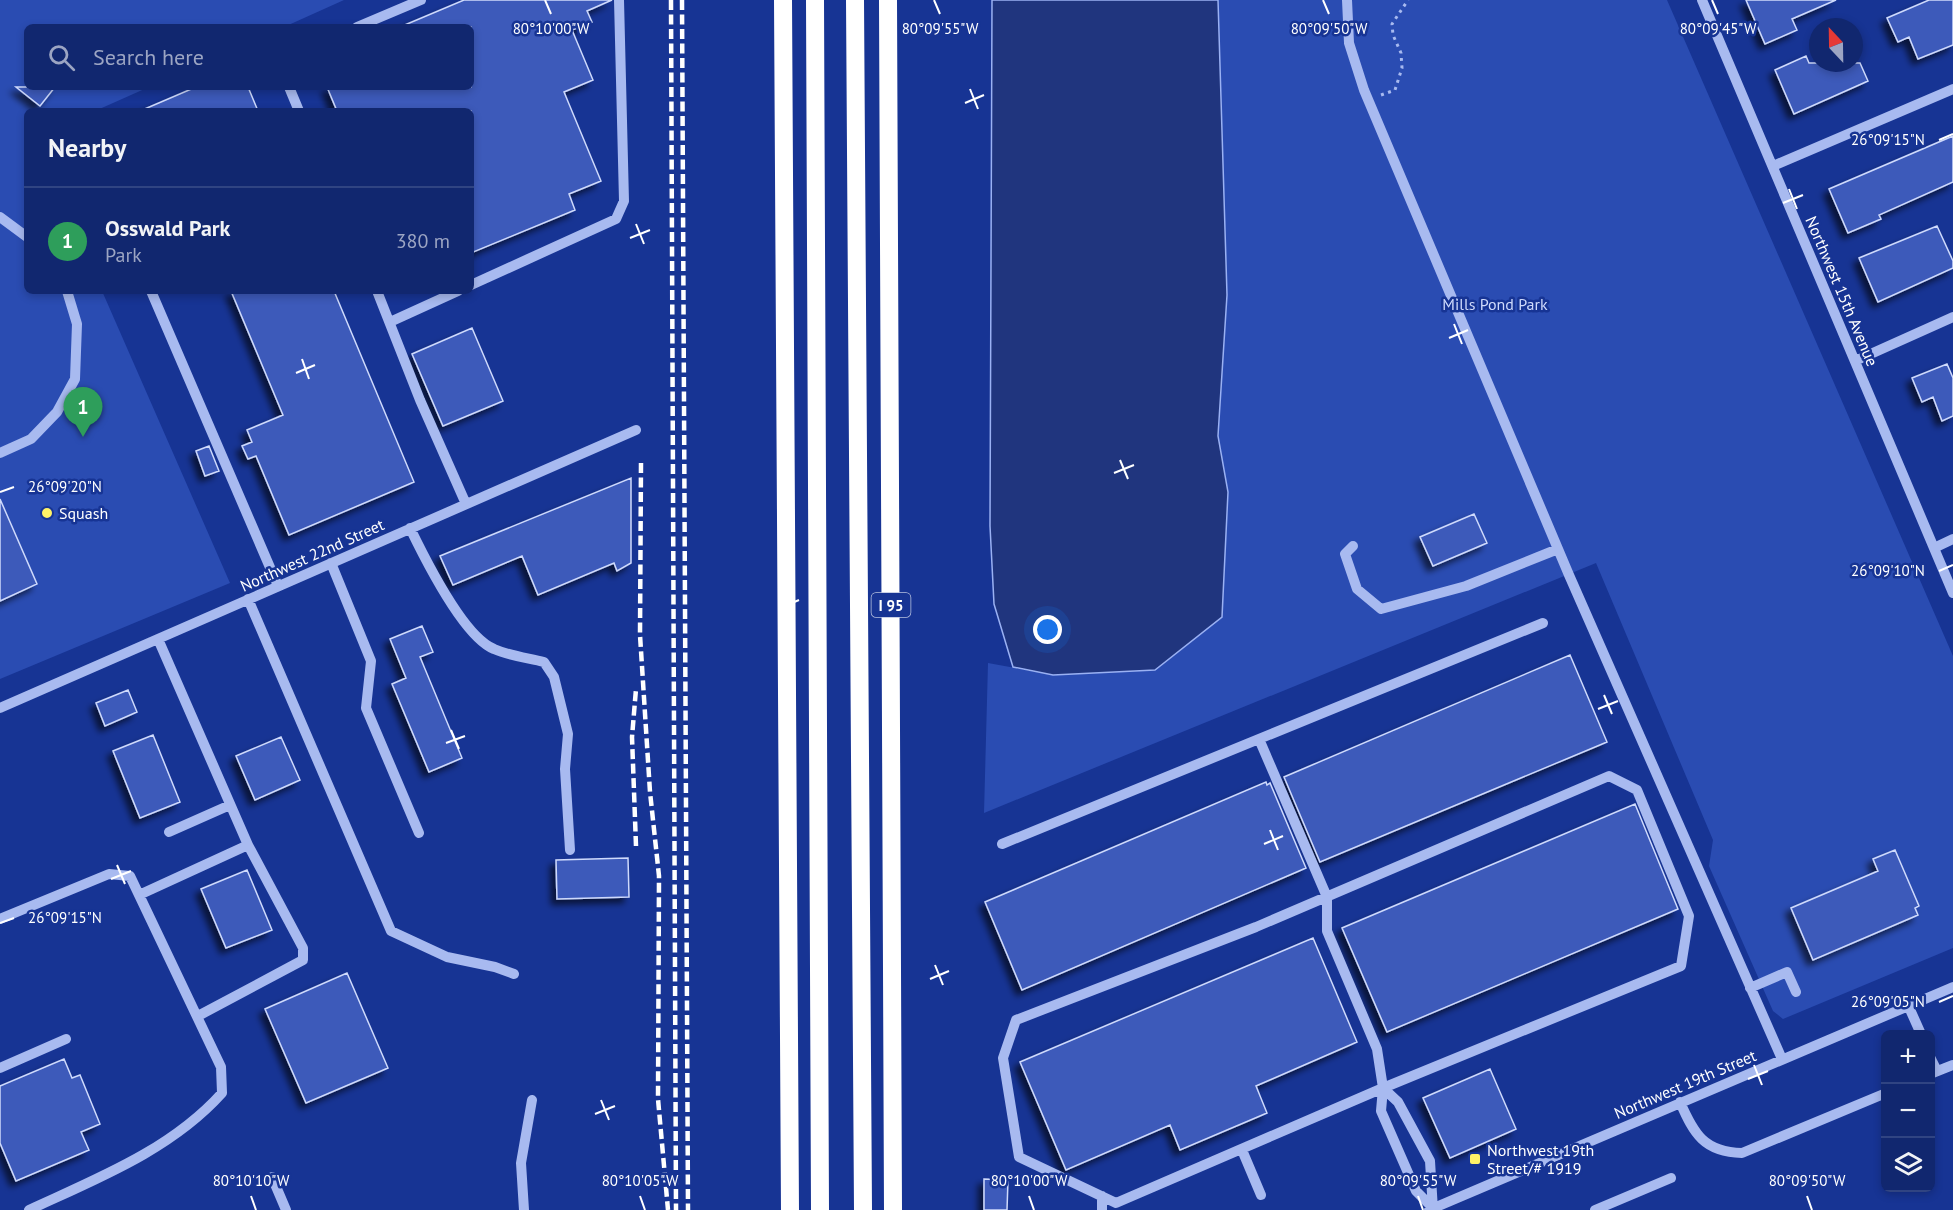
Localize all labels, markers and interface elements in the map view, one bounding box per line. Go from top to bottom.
north arrow [1809,18,1863,72]
text: 80°10'00"W [513,19,590,38]
text: 80°09'55"W [902,19,979,38]
text: 80°09'50"W [1291,19,1368,38]
text: 80°09'45"W [1680,19,1757,38]
search box [24,24,474,90]
icon: search [45,41,78,74]
text: Search here [93,43,204,71]
text: 26°09'15"N [1851,130,1925,149]
text: Nearby [48,131,126,164]
street label: Northwest 15th Avenue [1801,213,1883,369]
text: Osswald Park [105,214,230,242]
text: 1 [62,228,73,254]
text: 380 m [396,228,450,254]
text: Park [105,242,142,268]
park label: Mills Pond Park [1442,294,1548,314]
pin: 1 [64,388,103,437]
text: 26°09'20"N [28,477,102,496]
place label: Squash [59,503,108,523]
marker: Squash [40,506,54,520]
street label: Northwest 22nd Street [237,514,388,596]
text: 26°09'10"N [1851,561,1925,580]
road number: I 95 [872,593,910,617]
your location [1033,615,1062,644]
text: 26°09'15"N [28,908,102,927]
text: 26°09'05"N [1851,992,1925,1011]
map controls [1881,1030,1935,1192]
button: + [1881,1030,1935,1084]
street label: Northwest 19th Street [1611,1045,1760,1123]
button: − [1881,1084,1935,1138]
button: layers [1881,1138,1935,1192]
place label: Northwest 19th Street/# 1919 [1487,1140,1594,1178]
marker: Northwest 19th Street/# 1919 [1468,1152,1482,1166]
text: 80°10'10"W [213,1171,290,1190]
text: 80°10'05"W [602,1171,679,1190]
text: 80°10'00"W [991,1171,1068,1190]
text: 80°09'55"W [1380,1171,1457,1190]
text: 80°09'50"W [1769,1171,1846,1190]

